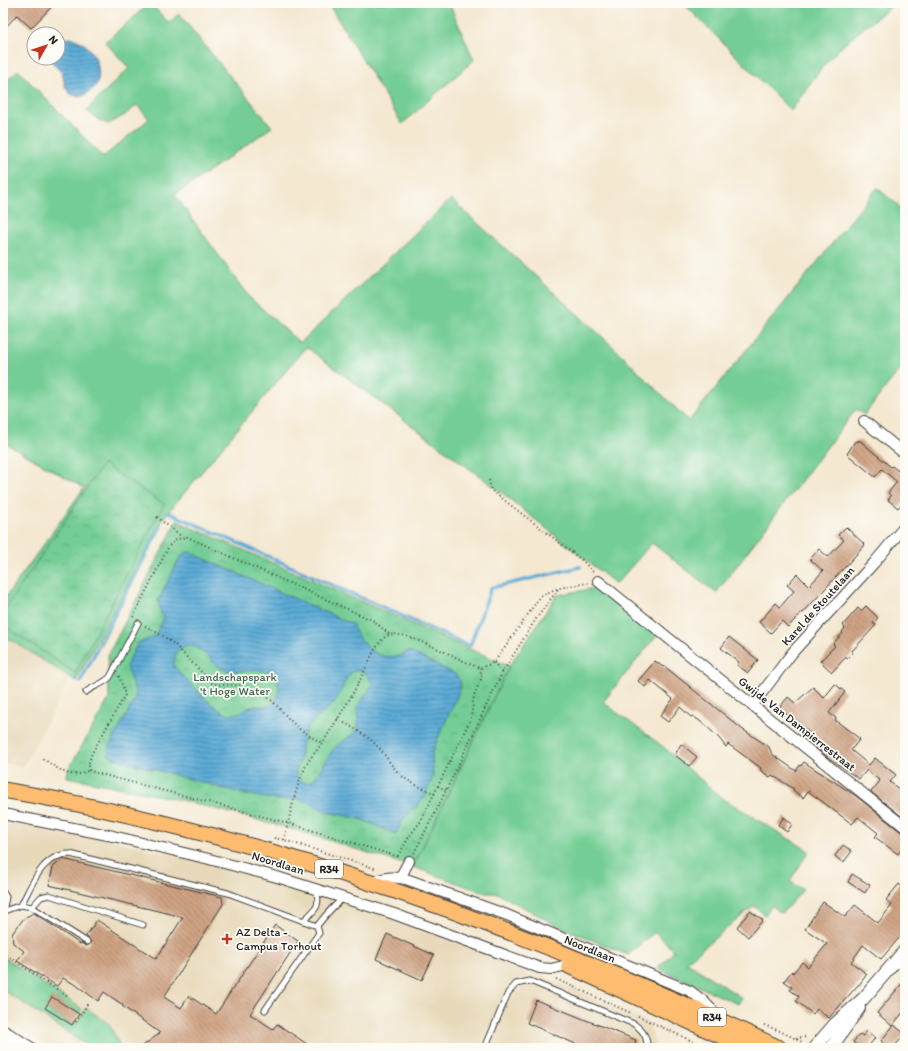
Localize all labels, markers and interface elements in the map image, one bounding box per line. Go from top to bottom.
north arrow [26,26,66,66]
text: N [46,33,61,47]
street label: Karel de Stoutelaan [779,563,857,649]
park label: Landschapspark 't Hoge Water [193,670,277,698]
street label: Gwijde Van Dampierrestraat [736,674,859,774]
street label: Noordlaan [250,848,306,878]
road number: R34 [315,860,343,878]
place label: AZ Delta - Campus Torhout [236,925,322,953]
street label: Noordlaan [562,932,618,966]
marker: AZ Delta - Campus Torhout [221,933,233,945]
road number: R34 [698,1008,726,1026]

